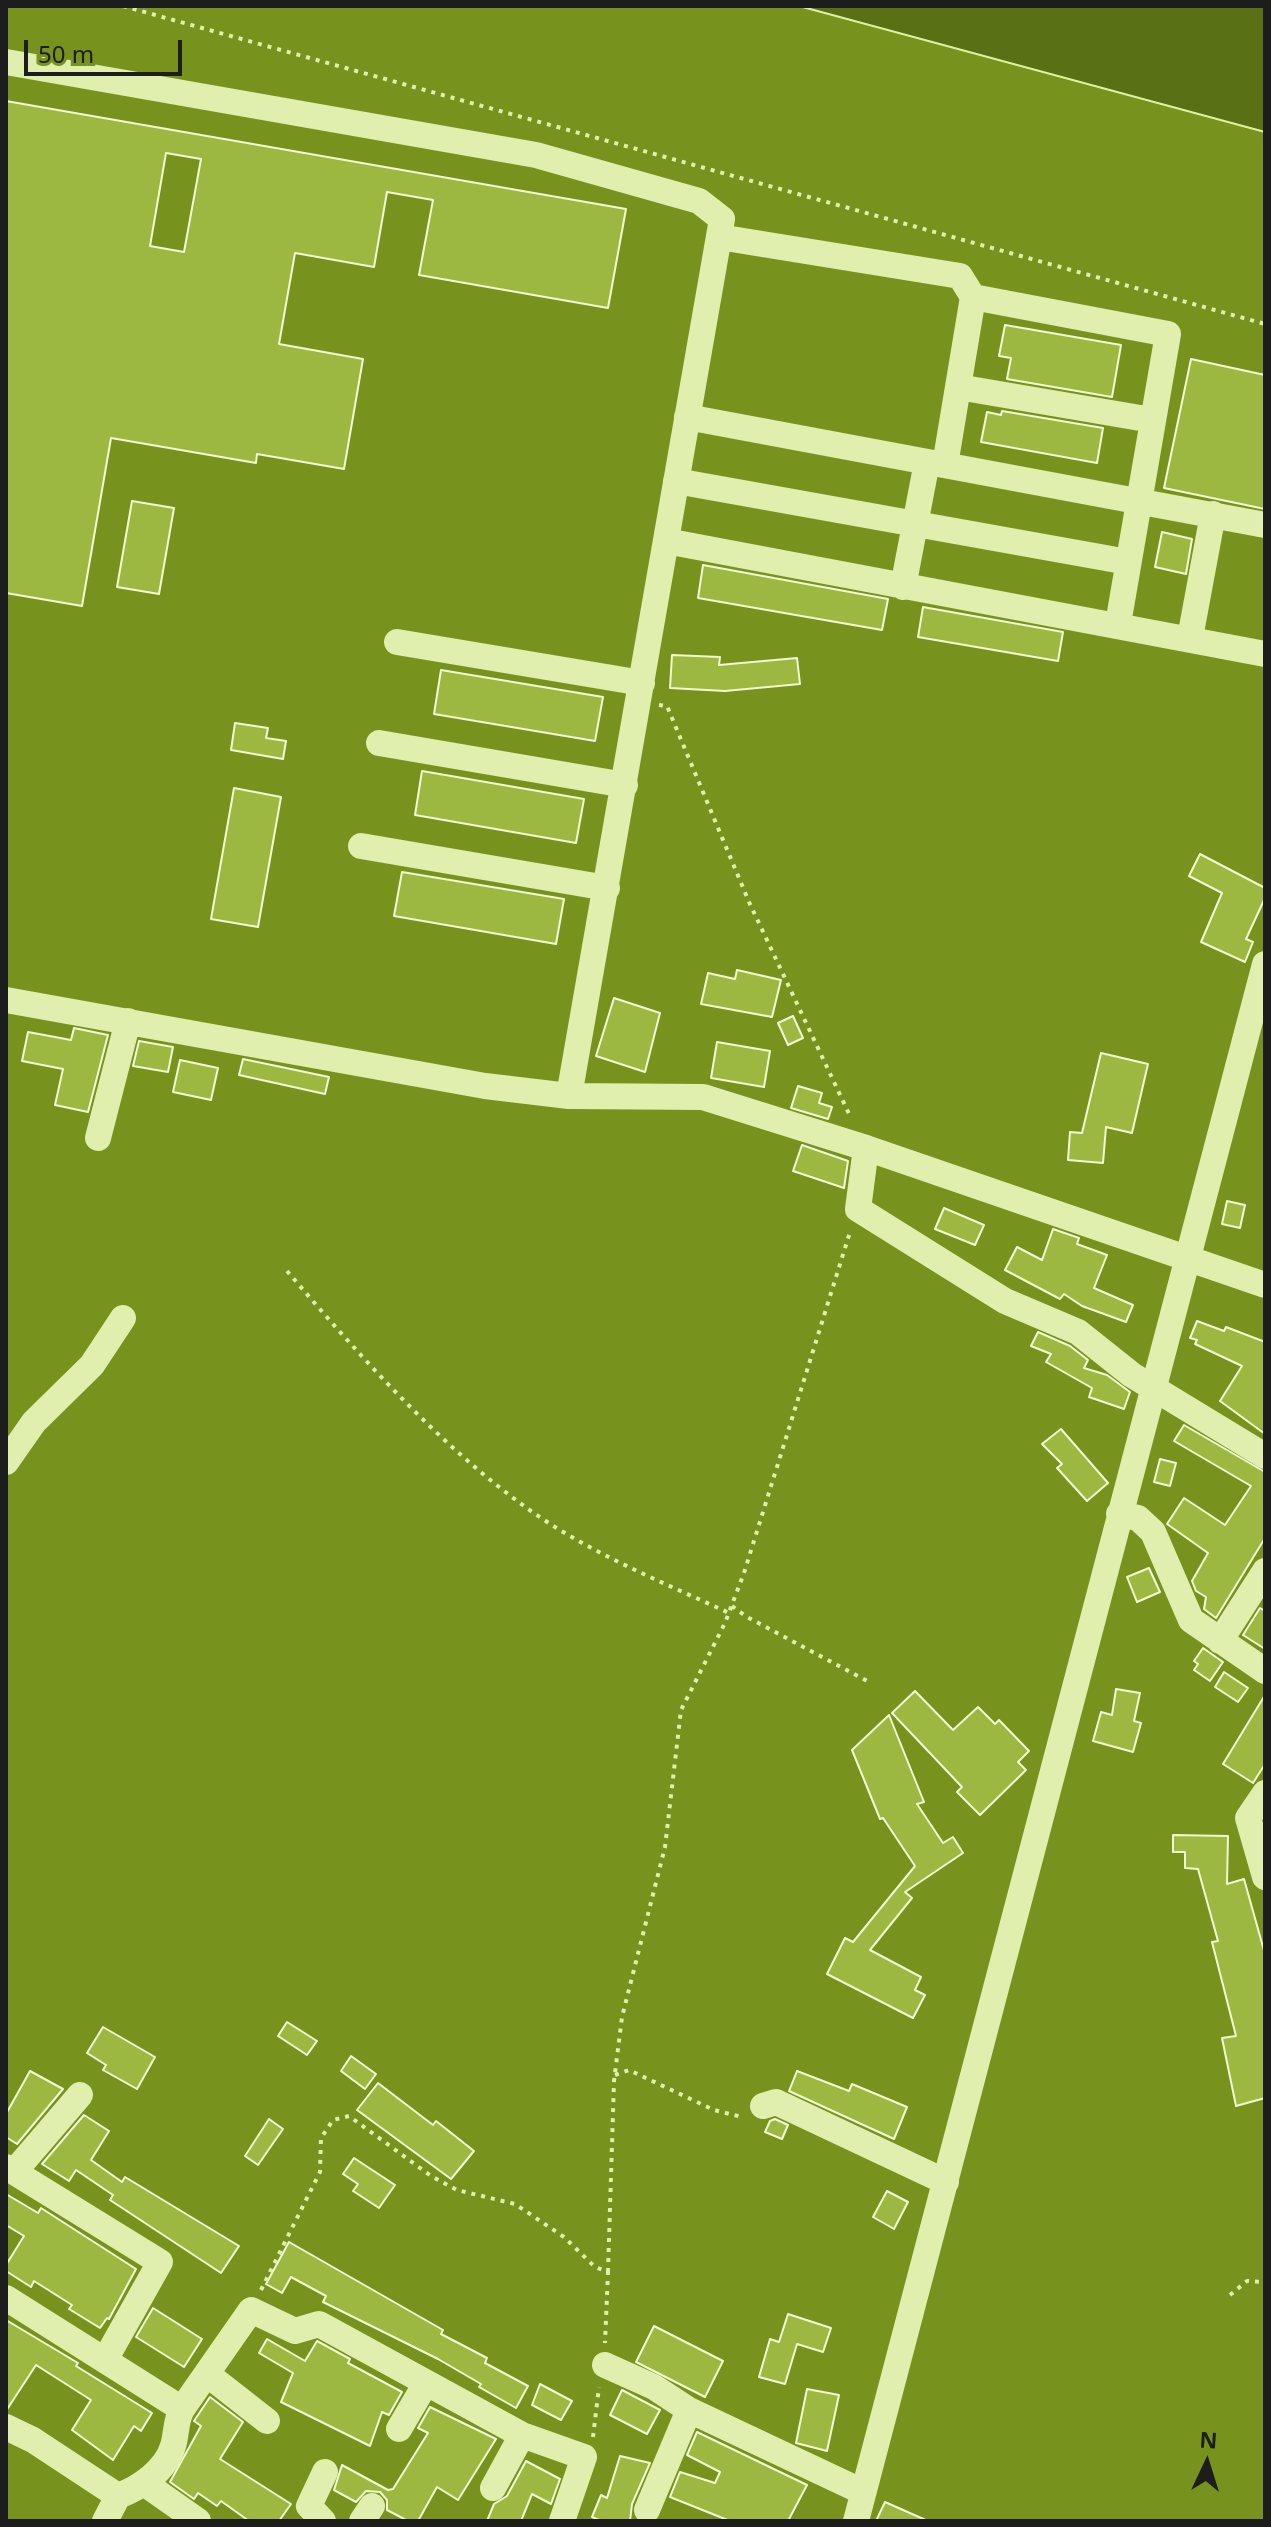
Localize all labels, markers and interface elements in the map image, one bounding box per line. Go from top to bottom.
scale bar [28,24,186,74]
text: 50 m [38,37,94,70]
north arrow [1167,2423,1247,2503]
text: N [1199,2423,1219,2455]

